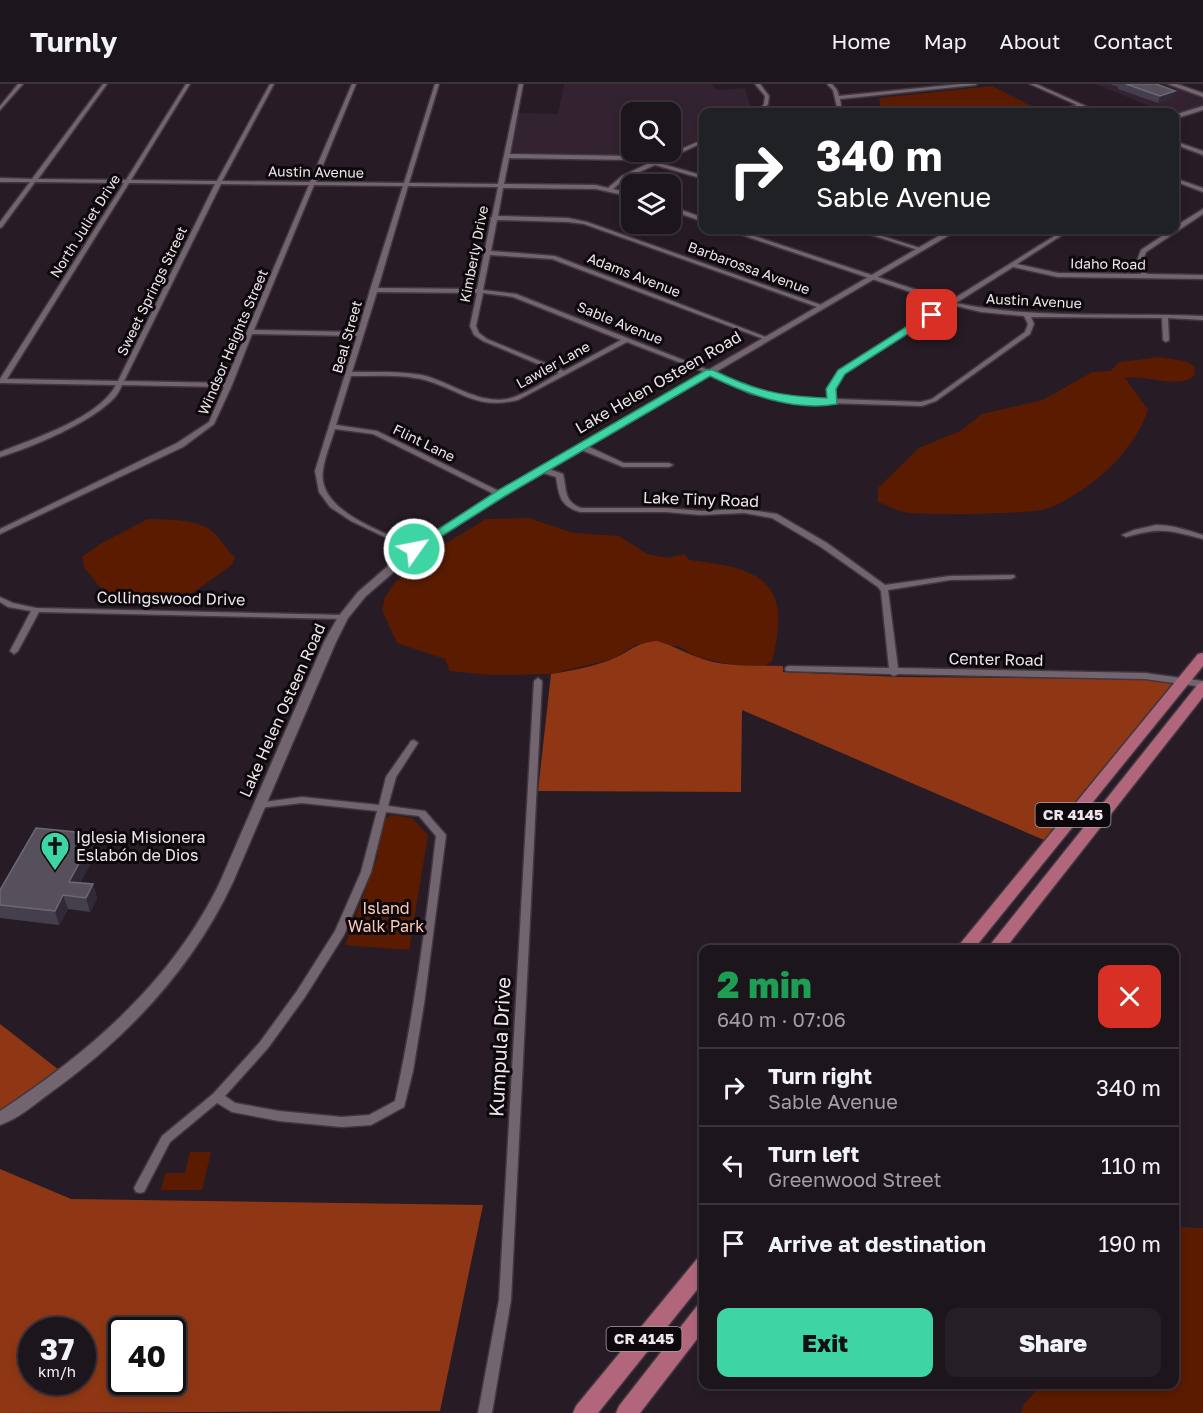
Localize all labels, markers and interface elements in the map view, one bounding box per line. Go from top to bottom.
text: Turnly [30,25,117,58]
text: Home [831,28,891,54]
text: Map [924,28,967,54]
text: About [1000,28,1060,54]
text: Contact [1093,28,1173,54]
map controls [621,102,681,234]
button: search [621,102,681,162]
text: 340 m [816,130,942,180]
icon: right [717,132,795,210]
street label: Austin Avenue [268,162,364,181]
street label: North Juliet Drive [46,171,123,281]
button: layers [621,174,681,234]
text: Sable Avenue [816,181,991,213]
street label: Kimberly Drive [456,204,491,304]
street label: Sweet Springs Street [113,223,190,358]
street label: Barbarossa Avenue [686,238,813,298]
street label: Adams Avenue [585,249,683,300]
street label: Idaho Road [1070,254,1146,273]
street label: Windsor Heights Street [194,266,271,417]
pin [906,289,957,340]
street label: Austin Avenue [986,290,1082,311]
street label: Sable Avenue [575,298,666,347]
icon: arrive [915,298,948,331]
street label: Beal Street [328,299,365,375]
street label: Lake Helen Osteen Road [572,326,744,438]
street label: Lawler Lane [513,337,592,392]
street label: Flint Lane [390,420,458,465]
street label: Lake Tiny Road [643,487,759,511]
position arrow [382,517,446,581]
street label: Collingswood Drive [97,587,245,609]
street label: Lake Helen Osteen Road [235,620,329,800]
street label: Center Road [948,648,1044,670]
road number: CR 4145 [1036,803,1110,827]
place label: Iglesia Misionera Eslabón de Dios [76,827,206,865]
church icon: Iglesia Misionera Eslabón de Dios [39,830,71,872]
park label: Island Walk Park [348,898,424,936]
text: 2 min [717,963,812,1006]
button: close [1098,965,1161,1028]
street label: Kumpula Drive [483,976,515,1117]
text: 640 m · 07:06 [717,1007,846,1031]
text: Turn right [768,1062,872,1089]
icon: right [717,1071,750,1104]
text: 340 m [1096,1074,1161,1101]
text: Sable Avenue [768,1089,898,1113]
text: Turn left [768,1140,859,1167]
icon: left [717,1149,750,1182]
text: 110 m [1101,1152,1161,1179]
text: Greenwood Street [768,1167,942,1191]
icon: arrive [717,1227,750,1260]
text: Arrive at destination [768,1230,986,1257]
text: 190 m [1098,1230,1161,1257]
button: Exit [717,1308,933,1377]
button: Share [945,1308,1161,1377]
speed limit sign: 40 [108,1317,186,1395]
road number: CR 4145 [606,1327,682,1351]
text: 37 [40,1331,74,1367]
text: km/h [38,1362,76,1380]

